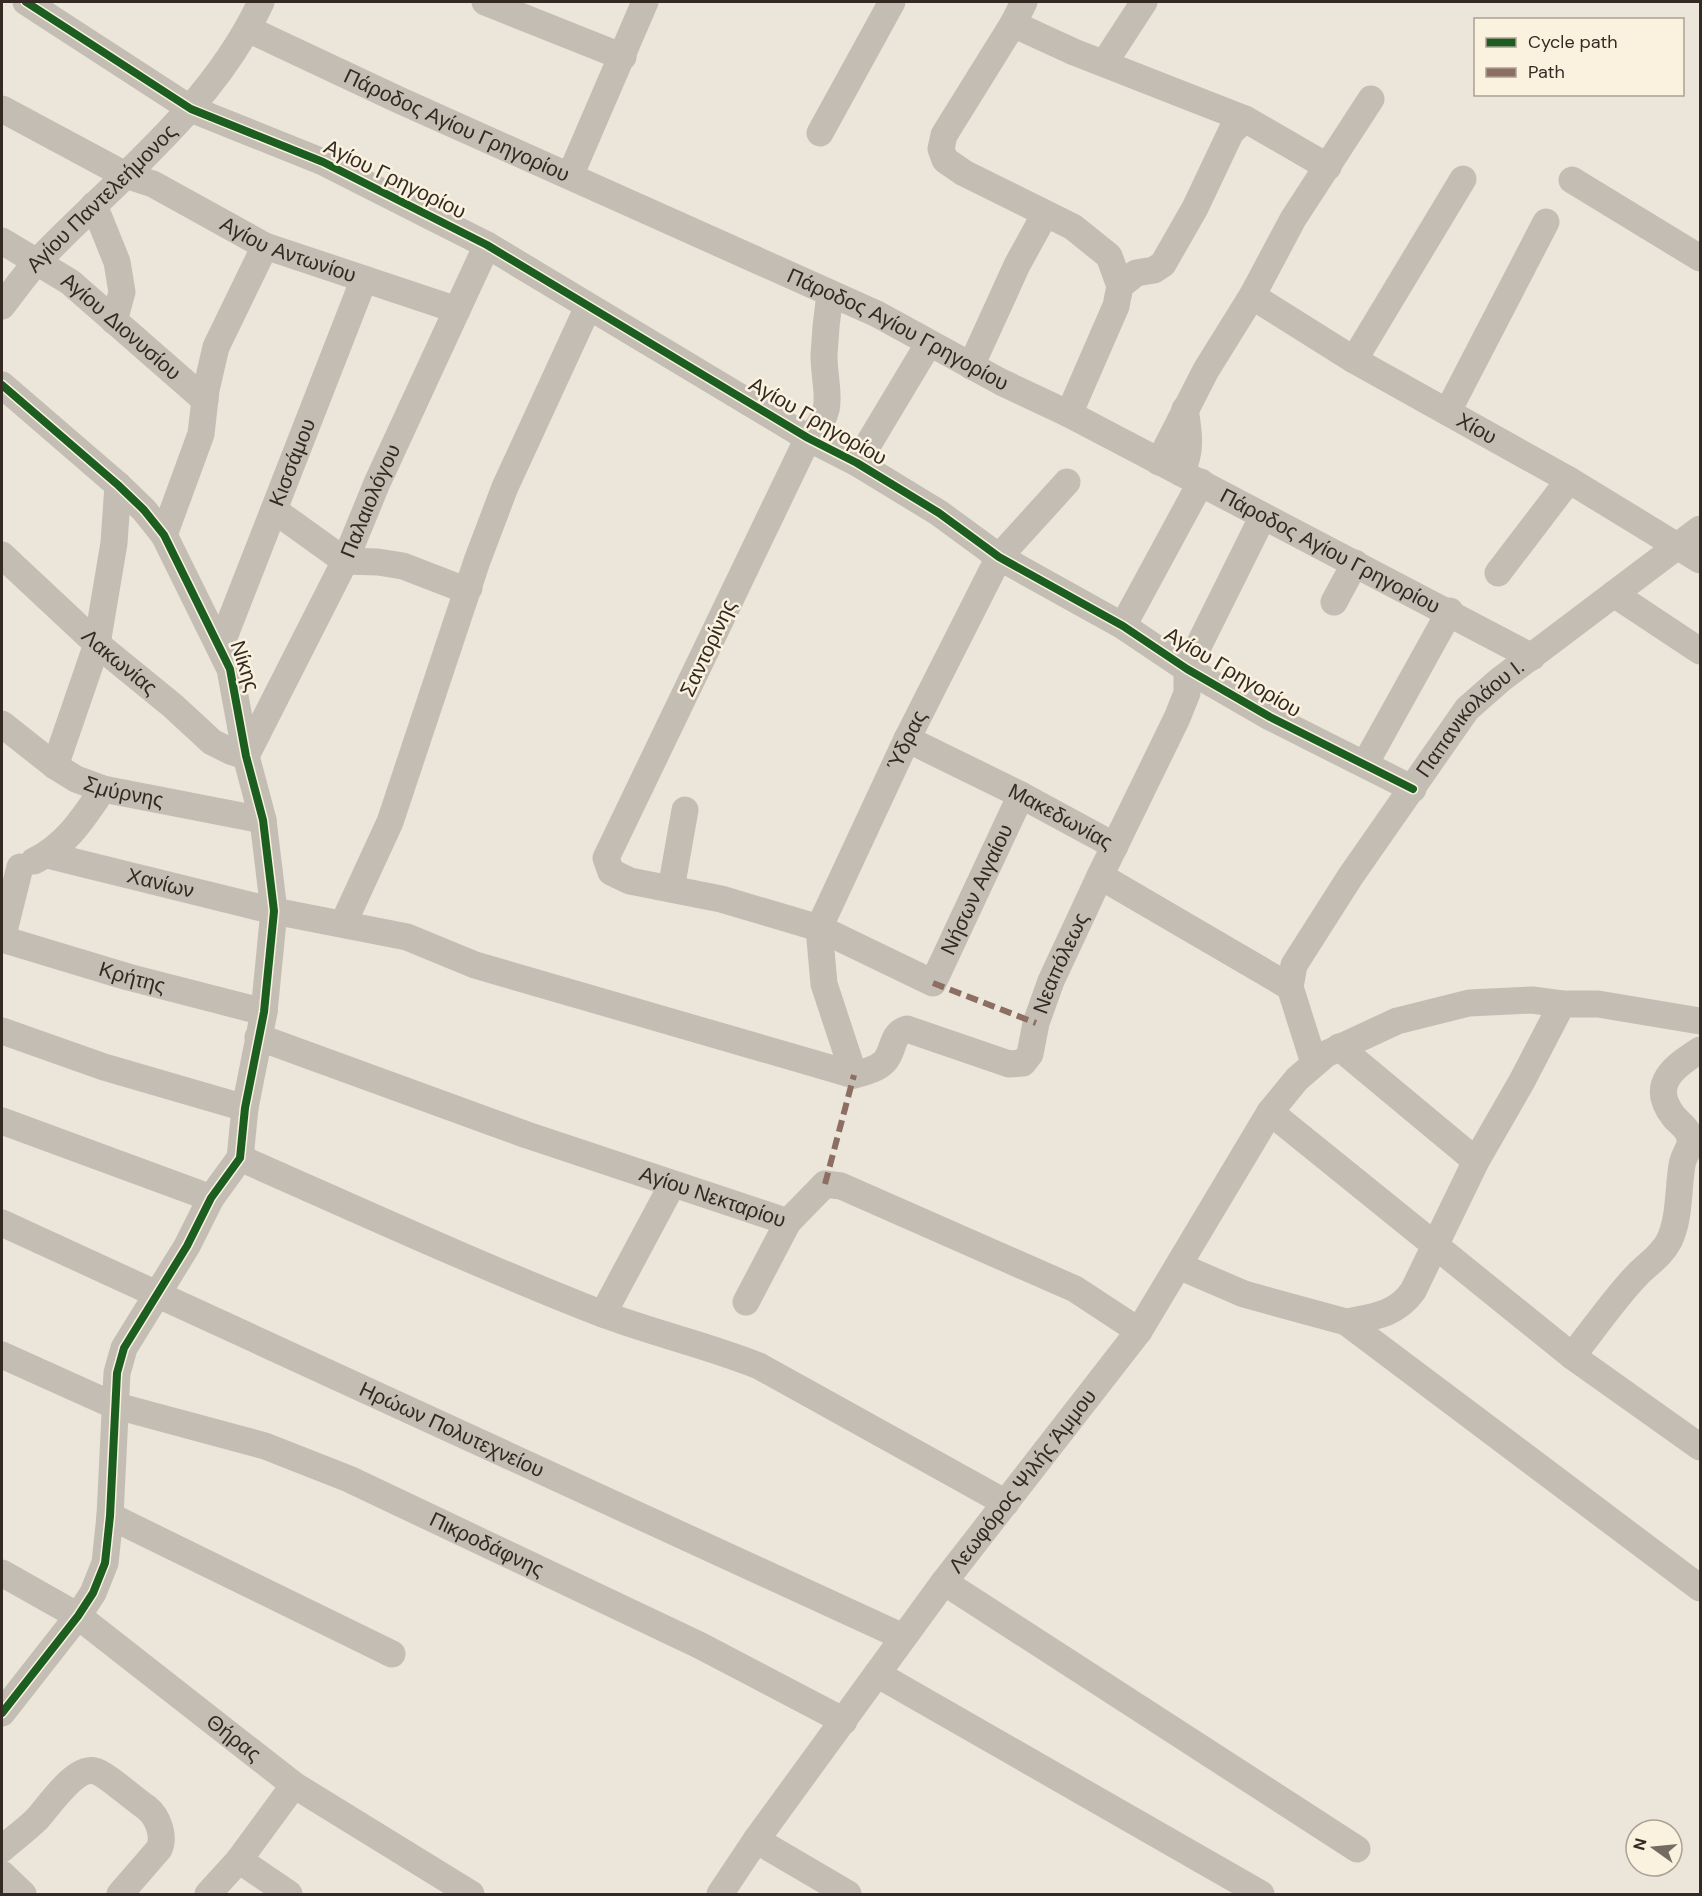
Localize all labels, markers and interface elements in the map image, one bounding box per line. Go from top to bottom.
legend [1474,18,1684,96]
text: Cycle path [1528,30,1618,54]
text: Path [1528,60,1565,84]
street label: Πάροδος Αγίου Γρηγορίου [339,64,573,186]
street label: Αγίου Παντελεήμονος [20,118,183,279]
street label: Αγίου Γρηγορίου [320,134,470,224]
street label: Αγίου Αντωνίου [215,210,360,289]
street label: Πάροδος Αγίου Γρηγορίου [783,262,1013,397]
street label: Αγίου Διονυσίου [56,266,187,387]
street label: Αγίου Γρηγορίου [744,370,892,472]
street label: Χίου [1452,406,1502,451]
street label: Κισσάμου [263,414,322,510]
street label: Παλαιολόγου [334,440,407,562]
street label: Πάροδος Αγίου Γρηγορίου [1215,482,1445,620]
street label: Σαντορίνης [673,595,743,701]
street label: Αγίου Γρηγορίου [1159,620,1307,724]
street label: Λακωνίας [76,623,163,702]
street label: Νίκης [224,637,266,695]
street label: Παπανικολάου Ι. [1409,653,1530,783]
street label: Ύδρας [880,705,933,775]
street label: Σμύρνης [80,769,166,814]
street label: Μακεδωνίας [1004,777,1118,856]
street label: Νήσων Αιγαίου [934,819,1019,960]
street label: Χανίων [124,861,197,905]
street label: Νεαπόλεως [1026,908,1095,1017]
street label: Κρήτης [96,955,168,1000]
street label: Αγίου Νεκταρίου [636,1159,789,1234]
street label: Ηρώων Πολυτεχνείου [355,1375,549,1484]
street label: Λεωφόρος Ψιλής Άμμου [942,1383,1103,1579]
street label: Πικροδάφνης [425,1505,549,1584]
street label: Θήρας [201,1708,267,1768]
north arrow [1624,1818,1684,1878]
text: N [1628,1836,1652,1853]

